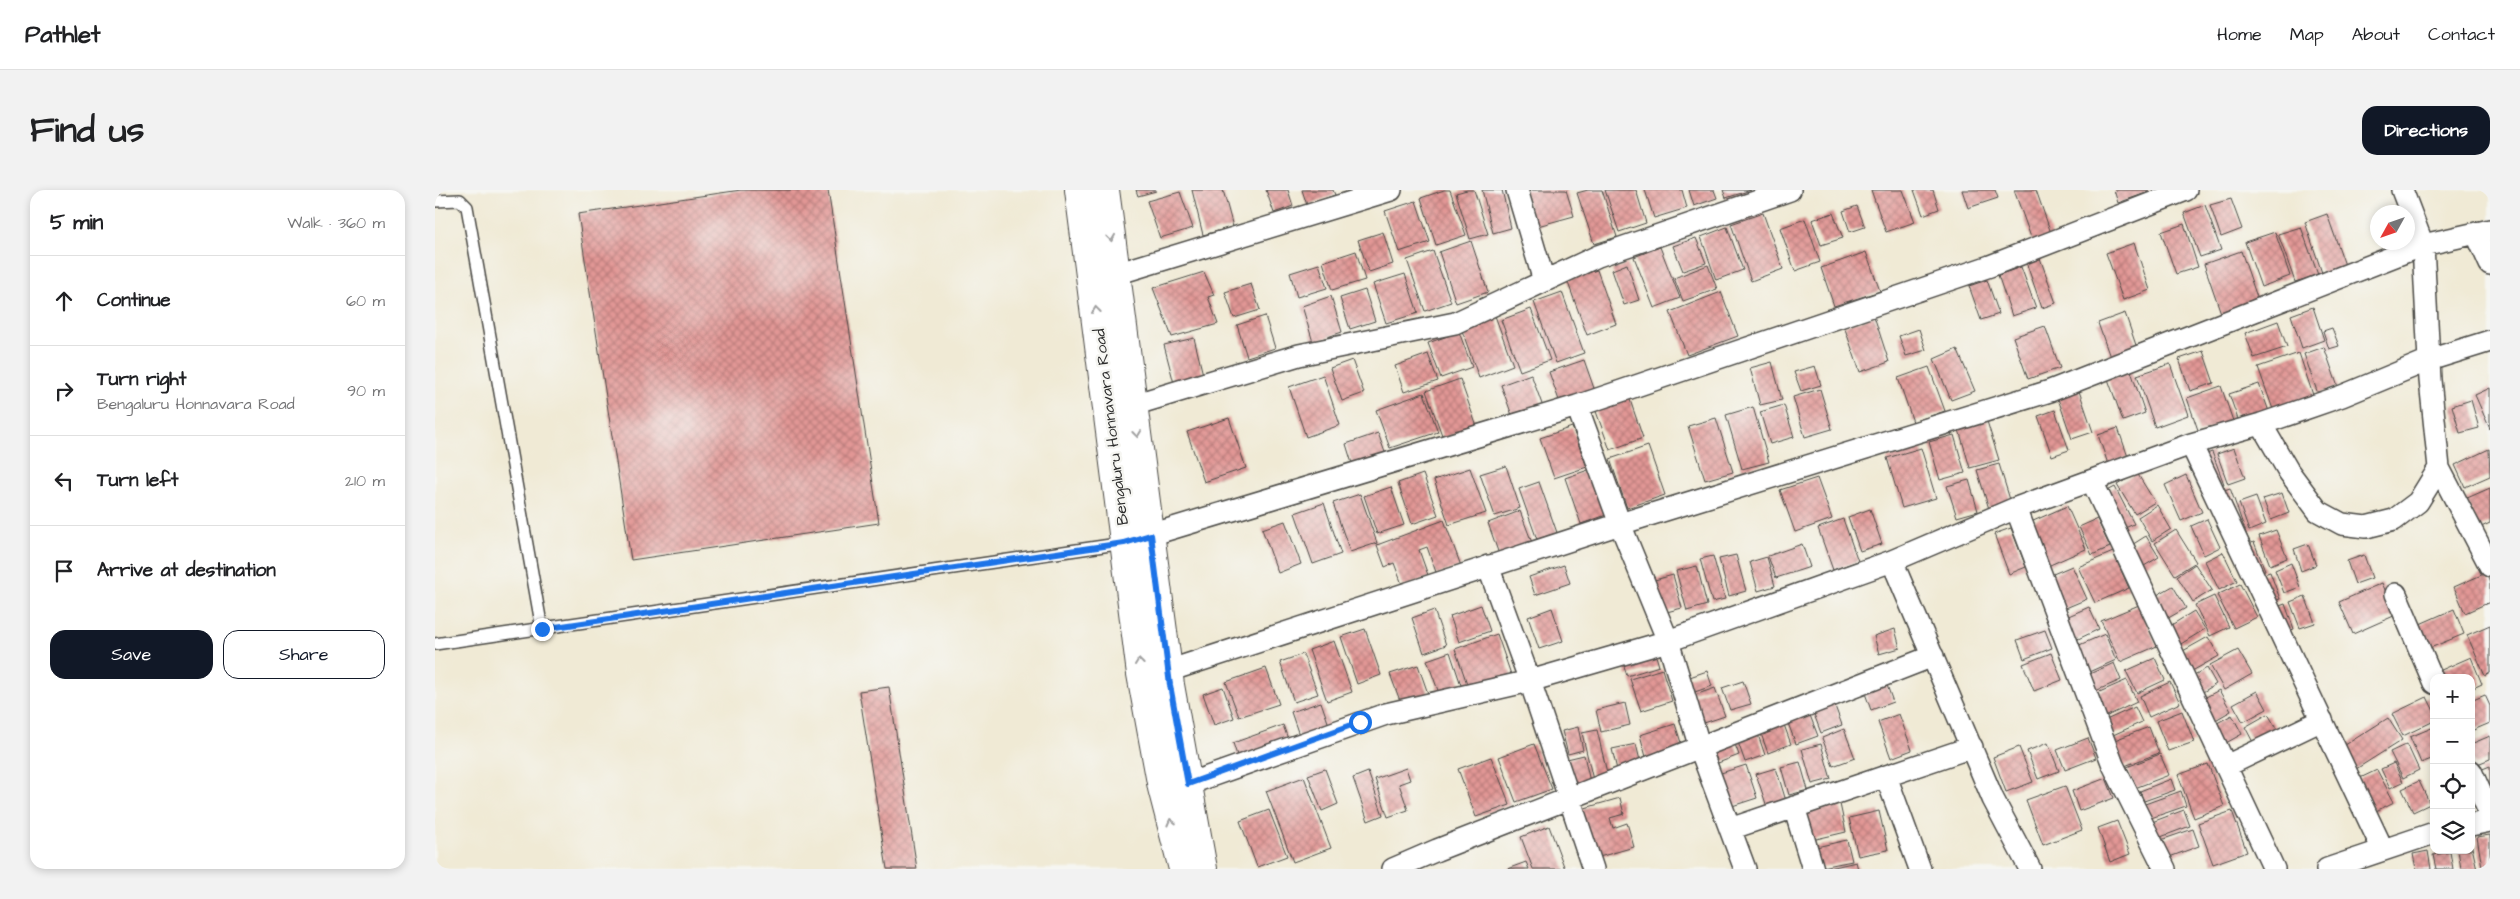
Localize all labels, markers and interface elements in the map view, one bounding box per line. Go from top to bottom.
text: Pathlet [25,18,101,52]
text: Home [2217,22,2262,47]
text: Map [2290,22,2324,47]
text: About [2352,22,2400,47]
text: Contact [2428,22,2495,47]
text: Find us [30,106,144,155]
button: Directions [2362,106,2490,155]
north arrow [2370,205,2415,250]
text: 5 min [50,208,103,237]
text: Walk · 360 m [287,212,385,234]
one-way arrow [1105,235,1116,243]
icon: ahead [50,287,78,315]
text: Continue [97,287,171,314]
text: 60 m [346,290,385,312]
one-way arrow [1091,306,1102,314]
street label: Bengaluru Honnavara Road [1088,327,1135,526]
text: Turn right [97,366,186,393]
icon: right [50,377,78,405]
text: 90 m [347,380,385,402]
text: Bengaluru Honnavara Road [97,393,295,415]
one-way arrow [1132,430,1142,438]
icon: left [50,467,78,495]
text: Turn left [97,467,178,494]
text: 210 m [345,470,385,492]
icon: arrive [50,557,78,585]
text: Arrive at destination [97,557,276,584]
route end [531,618,554,641]
button: Save [50,630,213,679]
button: Share [223,630,385,679]
one-way arrow [1134,658,1145,666]
map controls [2430,674,2475,854]
button: + [2430,674,2475,719]
route start [1349,711,1372,734]
button: − [2430,719,2475,764]
button: locate [2430,764,2475,809]
button: layers [2430,809,2475,854]
one-way arrow [1166,818,1176,826]

